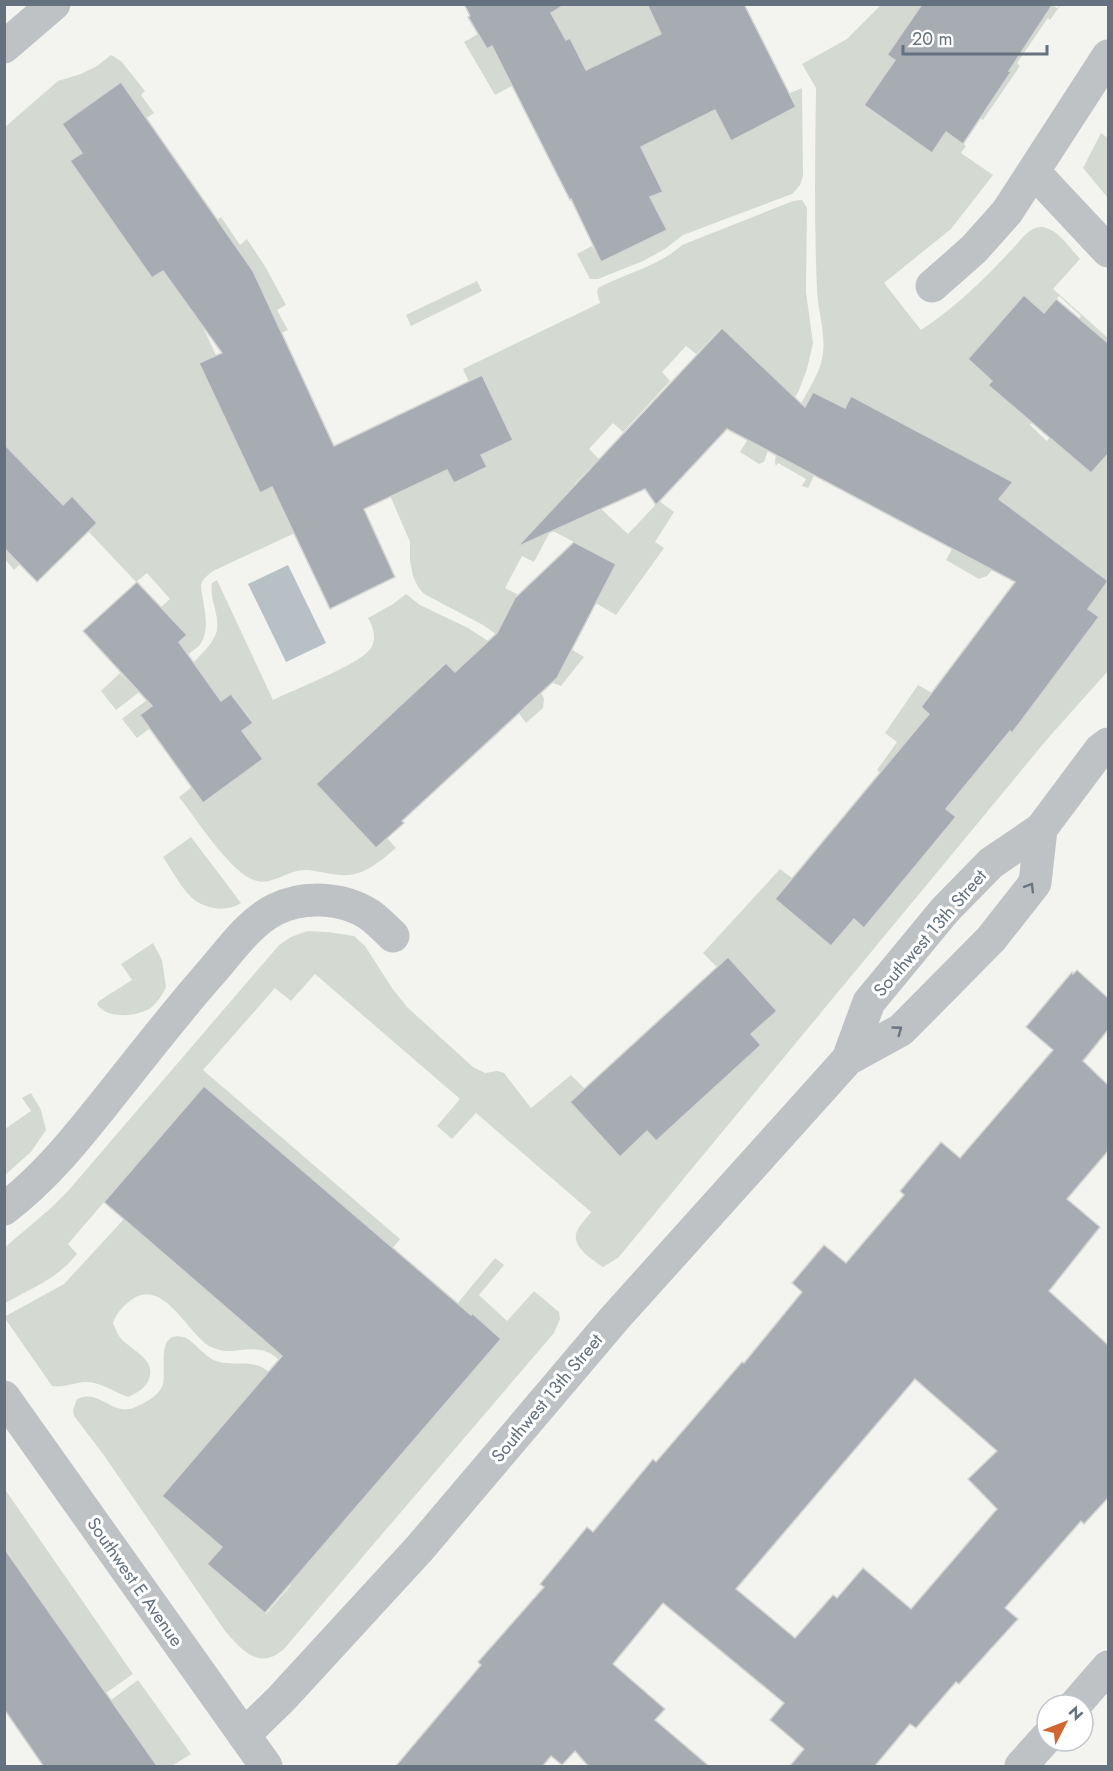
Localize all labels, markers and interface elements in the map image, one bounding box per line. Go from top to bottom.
scale bar [903,18,1047,56]
text: 20 m [912,26,952,52]
street label: Southwest 13th Street [867,863,993,1002]
one-way arrow [1022,883,1033,894]
one-way arrow [892,1026,903,1037]
street label: Southwest 13th Street [485,1327,609,1468]
street label: Southwest E Avenue [81,1512,189,1652]
north arrow [1035,1693,1095,1753]
text: N [1063,1701,1089,1726]

